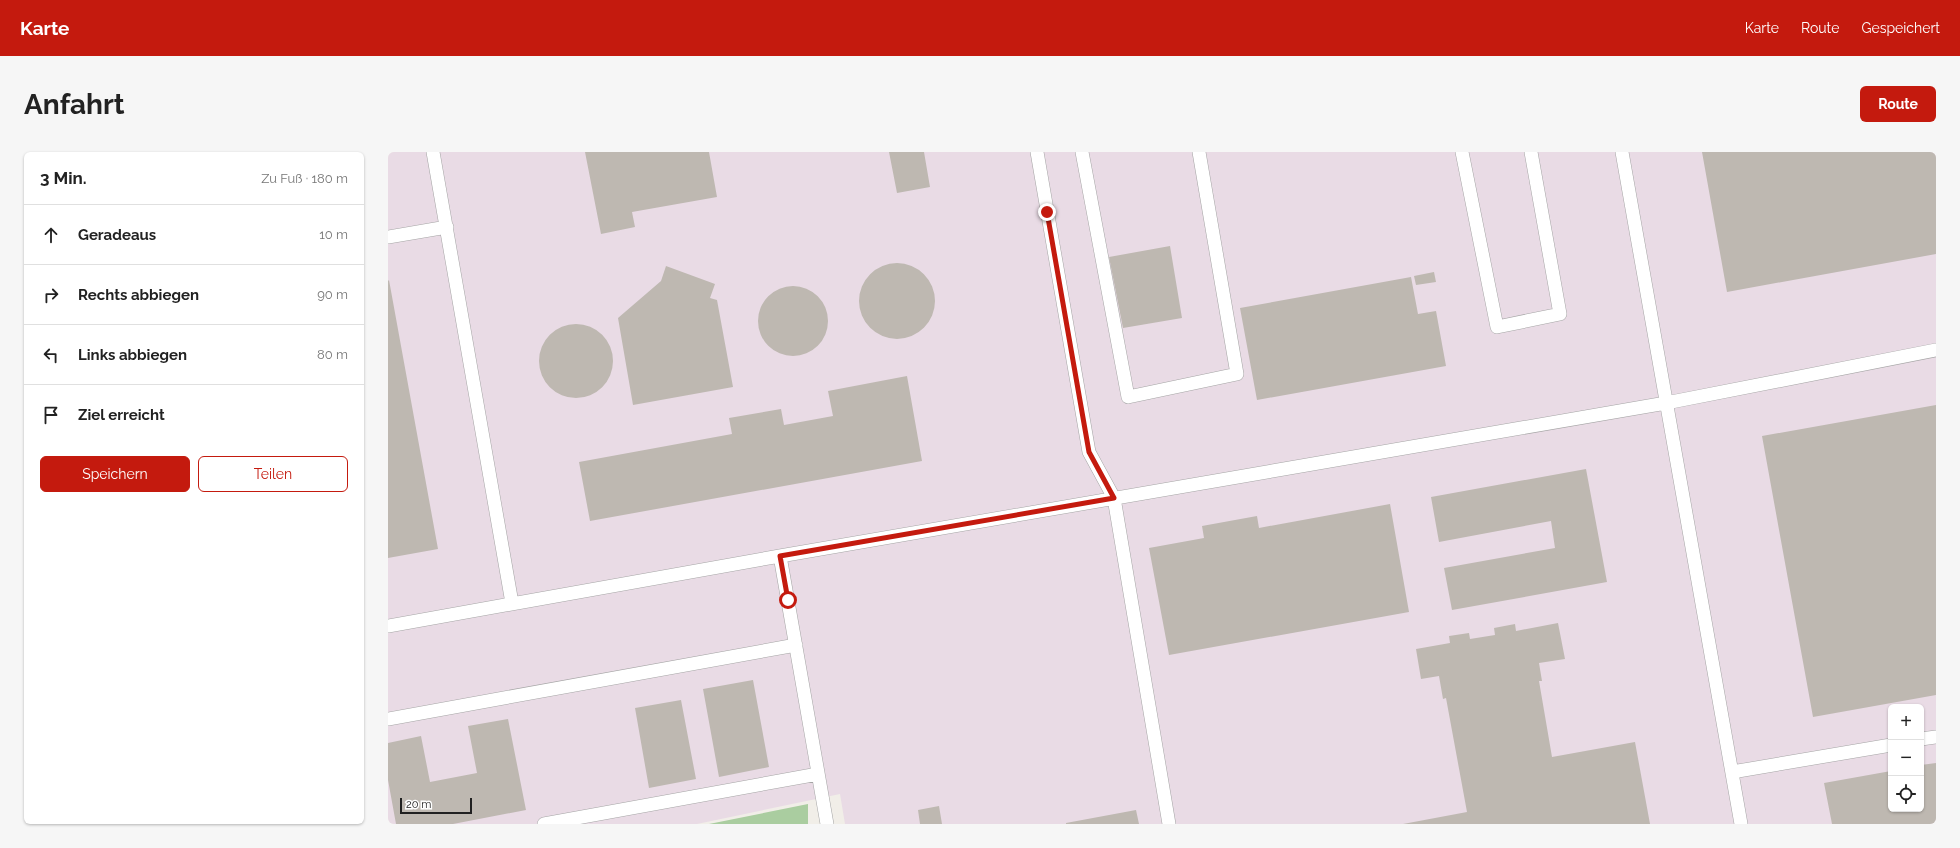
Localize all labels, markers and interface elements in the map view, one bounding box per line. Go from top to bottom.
text: Karte [20,17,69,39]
text: Karte [1745,20,1779,36]
text: Route [1801,20,1839,36]
text: Gespeichert [1861,20,1940,36]
button: Route [1860,86,1936,122]
text: Anfahrt [24,88,125,121]
text: 3 Min. [40,168,87,188]
text: Zu Fuß · 180 m [261,171,348,186]
route end [1038,203,1056,221]
icon: ahead [40,224,62,246]
text: Geradeaus [78,226,156,244]
text: 10 m [319,227,348,242]
icon: right [40,284,62,306]
text: Rechts abbiegen [78,286,199,304]
text: 90 m [317,287,348,302]
icon: left [40,344,62,366]
text: Links abbiegen [78,346,187,364]
text: 80 m [317,347,348,362]
icon: arrive [40,404,62,426]
text: Ziel erreicht [78,406,165,424]
button: Speichern [40,456,190,492]
button: Teilen [198,456,348,492]
route start [779,591,797,609]
map controls [1888,704,1924,812]
button: + [1888,704,1924,740]
button: − [1888,740,1924,776]
button: locate [1888,776,1924,812]
scale bar [400,796,472,815]
text: 20 m [406,798,431,811]

